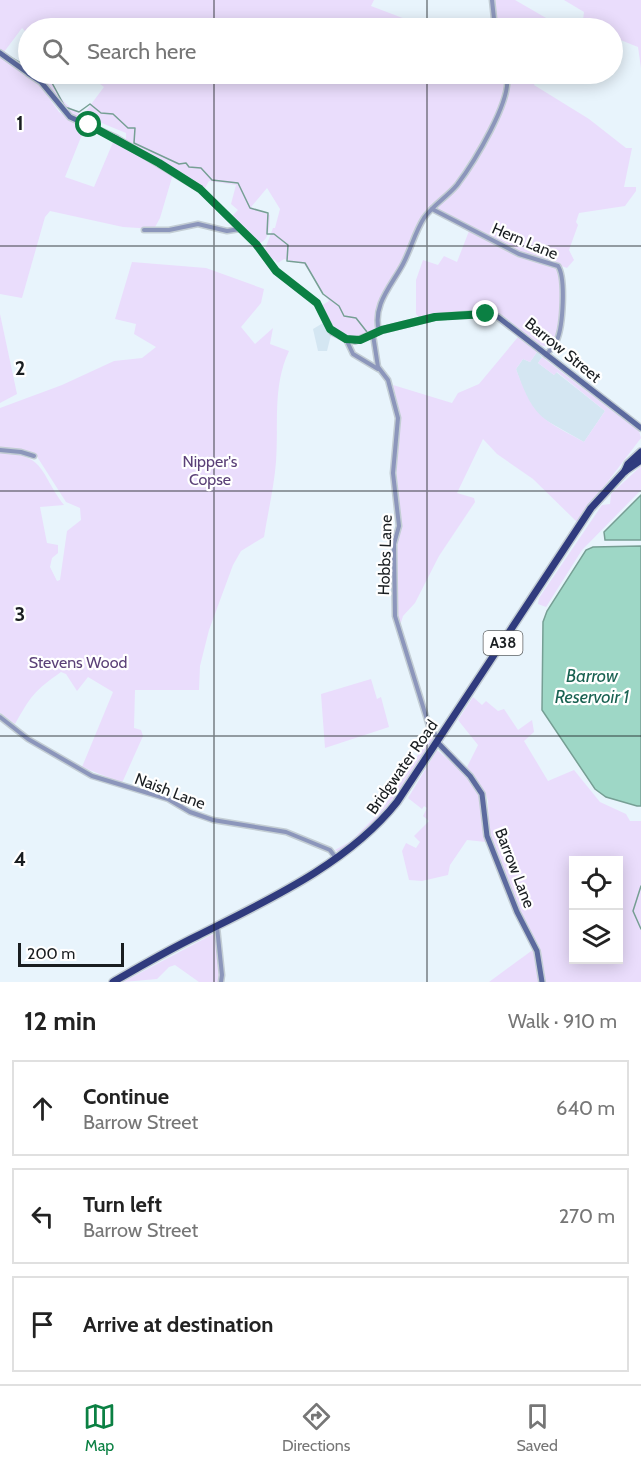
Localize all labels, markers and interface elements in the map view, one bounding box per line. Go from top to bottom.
search box [18,18,623,84]
icon: search [39,35,72,68]
text: Search here [87,38,196,65]
text: 1 [16,111,24,135]
route start [75,111,101,137]
street label: Hern Lane [489,219,561,263]
route end [472,300,498,326]
street label: Barrow Street [521,314,605,387]
text: 2 [15,356,25,380]
park label: Nipper's Copse [183,452,238,489]
street label: Hobbs Lane [374,514,396,596]
text: 3 [15,602,25,626]
road number: A38 [484,631,522,655]
park label: Stevens Wood [29,653,127,672]
water label: Barrow Reservoir 1 [555,665,630,708]
street label: Bridgwater Road [362,716,442,818]
street label: Naish Lane [132,769,208,813]
street label: Barrow Lane [491,825,539,911]
text: 4 [14,847,26,871]
map controls [569,856,623,964]
button: locate [569,856,623,910]
button: layers [569,910,623,964]
scale bar [18,940,124,968]
text: 200 m [27,944,75,963]
text: 12 min [24,1005,96,1037]
text: Walk · 910 m [508,1009,617,1033]
text: Continue [83,1083,169,1110]
icon: ahead [26,1092,59,1125]
text: 640 m [556,1096,615,1120]
text: Barrow Street [83,1110,198,1134]
text: Turn left [83,1191,162,1218]
icon: left [26,1200,59,1233]
text: 270 m [559,1204,615,1228]
text: Barrow Street [83,1218,198,1242]
icon: arrive [26,1308,59,1341]
text: Arrive at destination [83,1311,273,1338]
tab: Map [83,1400,116,1455]
tab: Directions [282,1400,350,1455]
tab: Saved [516,1400,558,1455]

